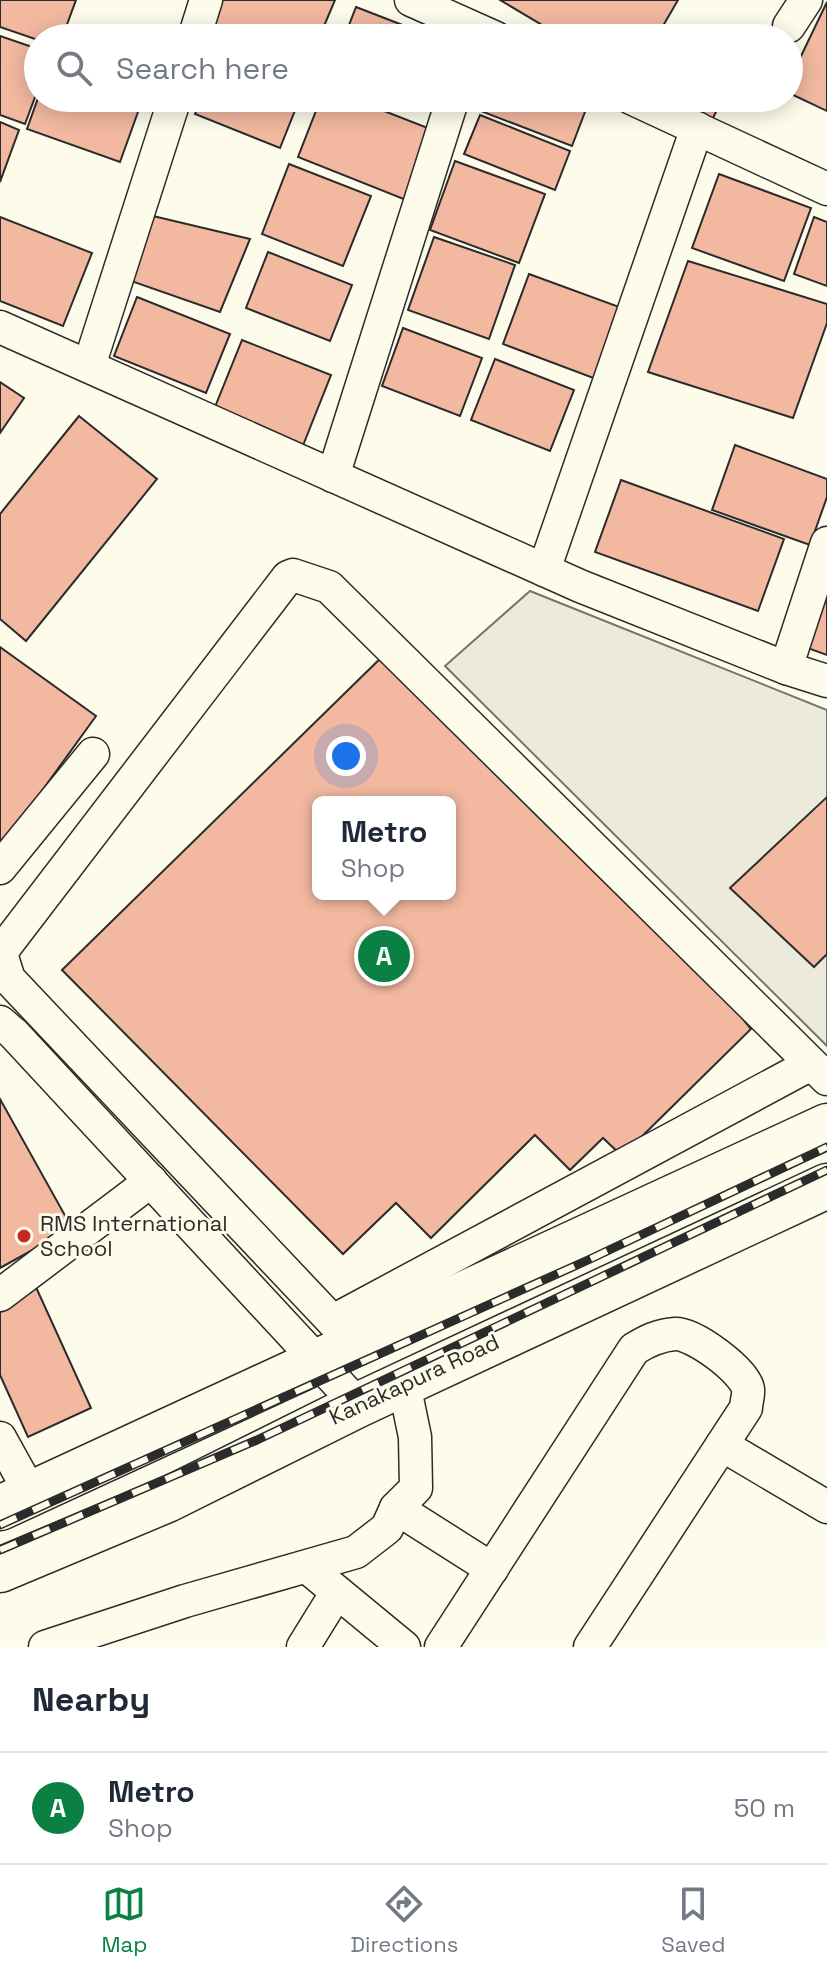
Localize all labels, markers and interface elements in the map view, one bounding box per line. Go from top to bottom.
search box [24,24,803,112]
icon: search [52,46,96,90]
text: Search here [116,49,289,88]
your location [326,736,366,776]
popup [312,796,456,900]
text: Metro [341,812,427,851]
text: Shop [341,851,405,885]
pin: A [358,926,410,986]
place label: RMS International School [40,1209,228,1262]
marker: RMS International School [15,1227,33,1245]
street label: Kanakapura Road [325,1327,503,1431]
text: Nearby [32,1678,150,1721]
text: Metro [108,1772,195,1811]
text: A [50,1791,66,1825]
text: 50 m [734,1791,795,1825]
text: Shop [108,1811,173,1845]
tab: Map [102,1882,147,1958]
tab: Directions [350,1882,458,1958]
tab: Saved [661,1882,725,1958]

